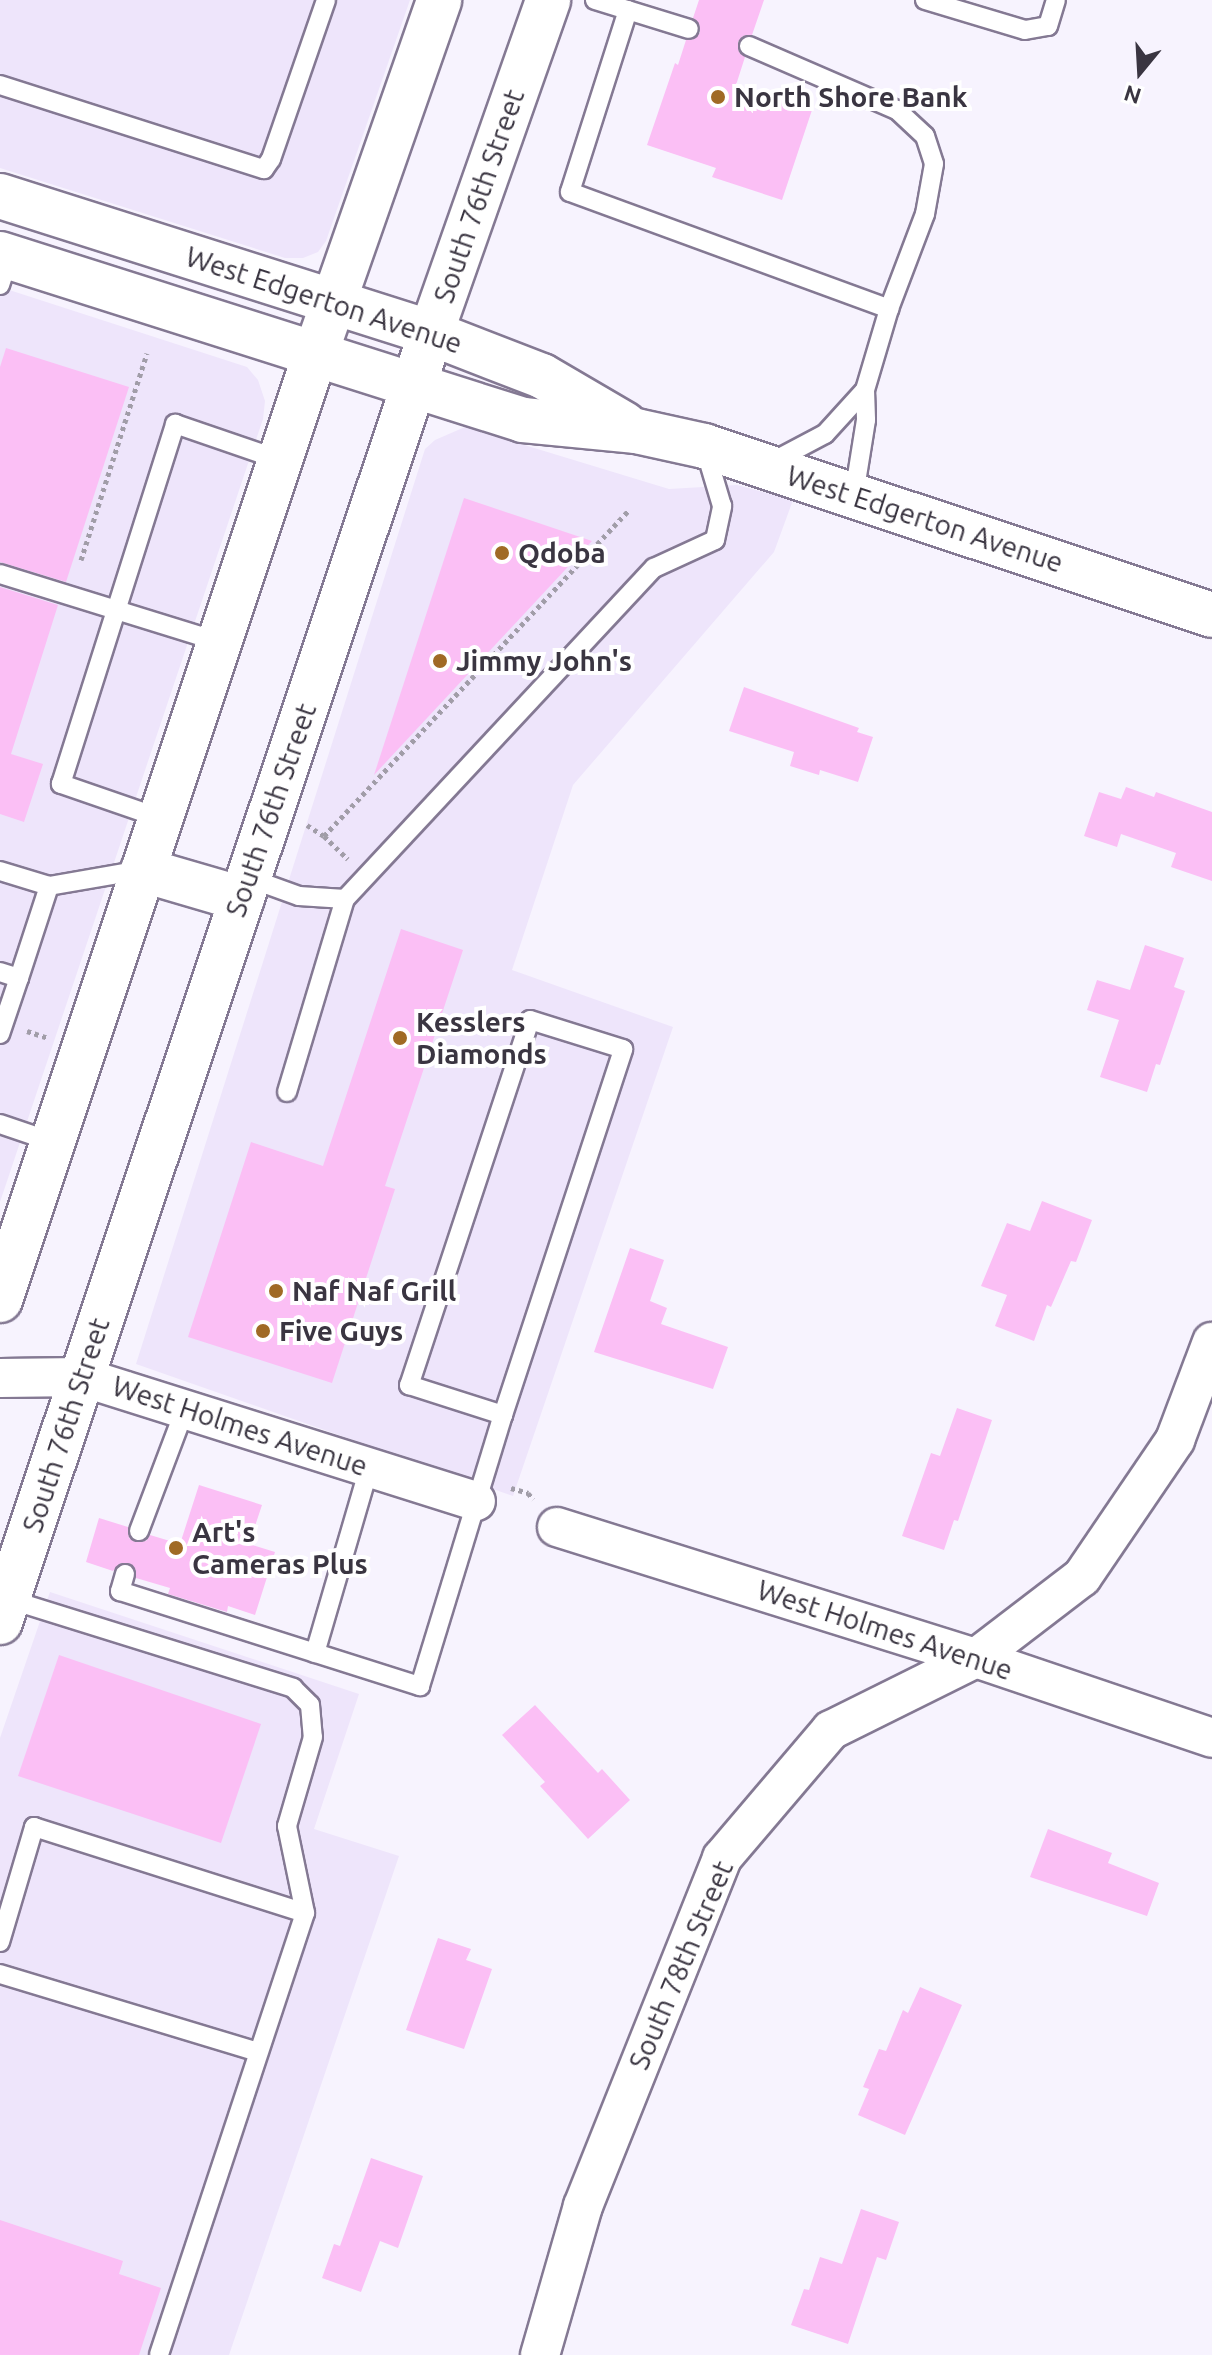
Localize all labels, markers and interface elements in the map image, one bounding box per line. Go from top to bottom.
north arrow [1100,32,1180,112]
place label: North Shore Bank [734,80,967,114]
text: N [1121,81,1144,110]
street label: South 76th Street [427,85,531,307]
marker: North Shore Bank [709,88,727,106]
street label: West Edgerton Avenue [182,239,466,361]
street label: West Edgerton Avenue [783,458,1067,580]
place label: Qdoba [518,536,606,570]
marker: Qdoba [493,544,511,562]
place label: Jimmy John's [456,644,632,678]
marker: Jimmy John's [431,652,449,670]
street label: South 76th Street [219,699,323,921]
place label: Kesslers Diamonds [416,1005,547,1071]
marker: Kesslers Diamonds [391,1029,409,1047]
place label: Naf Naf Grill [292,1274,456,1308]
marker: Naf Naf Grill [267,1282,285,1300]
street label: South 76th Street [15,1313,117,1537]
place label: Five Guys [279,1314,403,1348]
marker: Five Guys [254,1322,272,1340]
street label: West Holmes Avenue [108,1369,372,1483]
place label: Art's Cameras Plus [192,1515,368,1581]
marker: Art's Cameras Plus [167,1539,185,1557]
street label: West Holmes Avenue [753,1573,1017,1687]
street label: South 78th Street [622,1856,740,2074]

